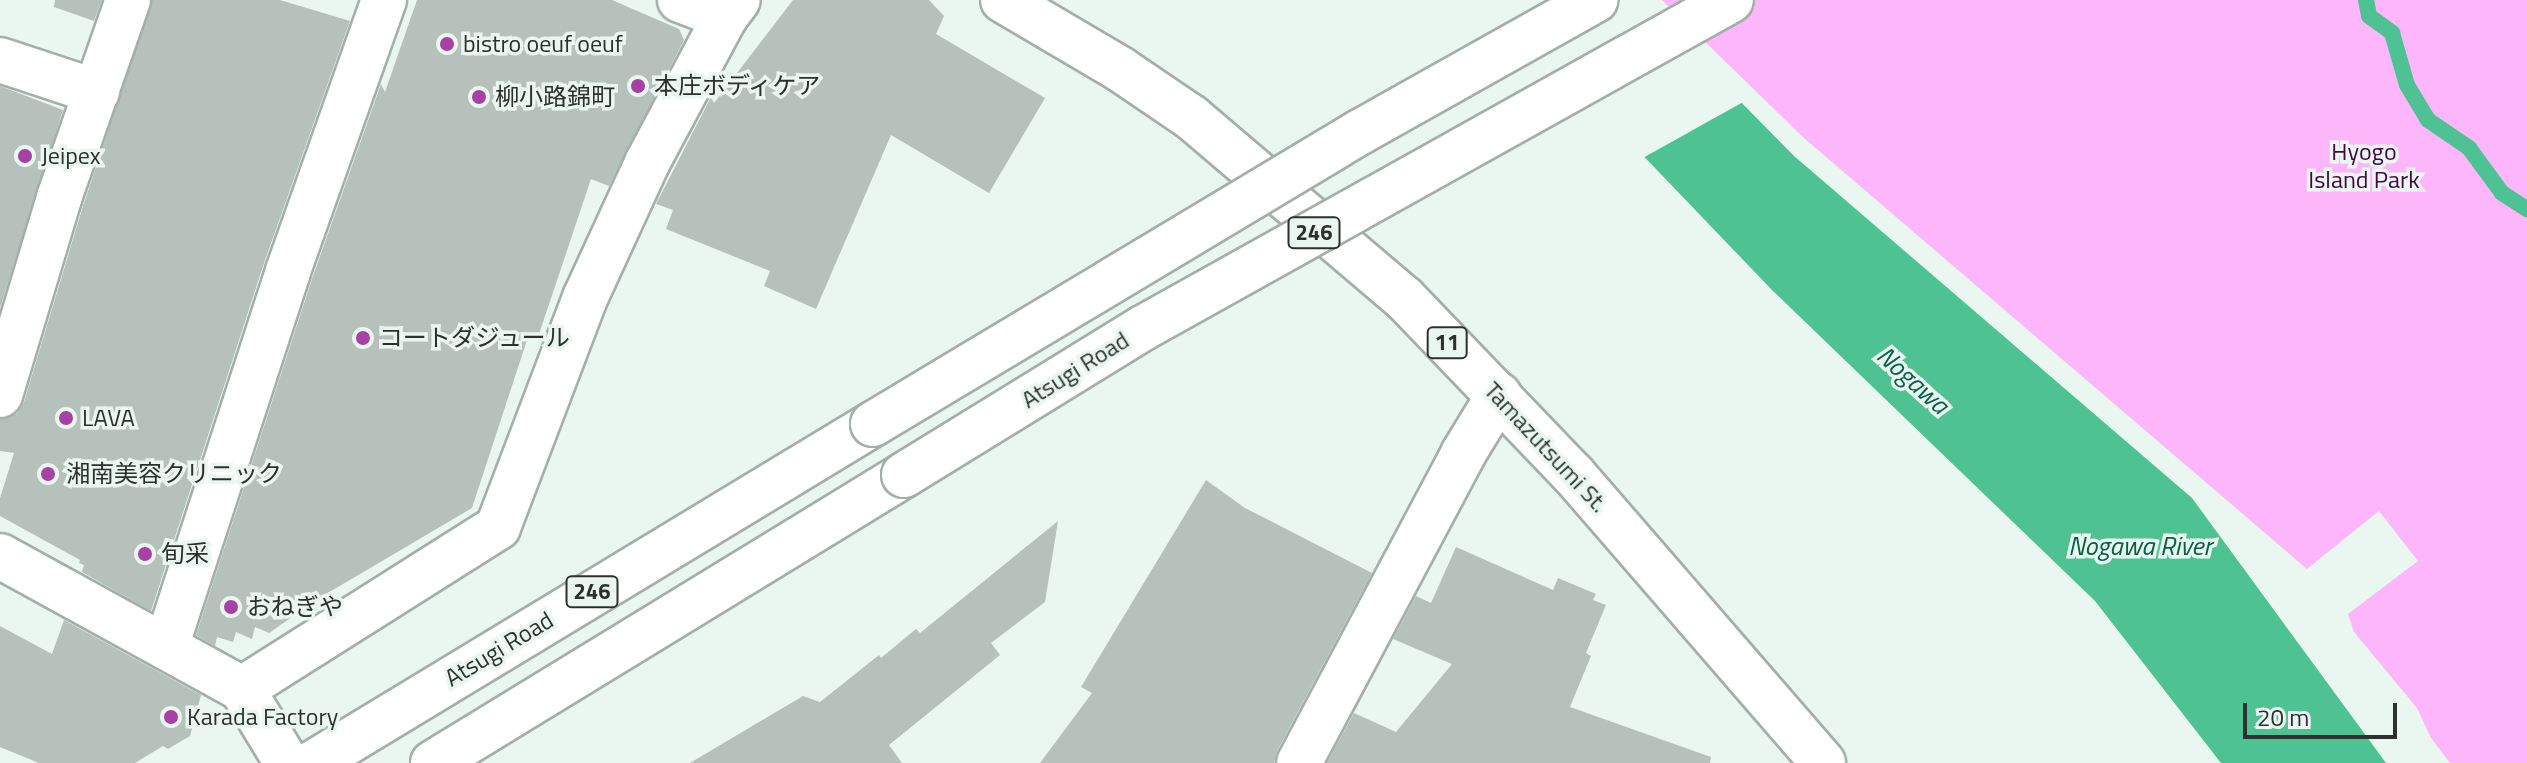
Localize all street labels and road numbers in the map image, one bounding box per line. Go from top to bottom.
road number: 246 [1286,215,1342,251]
road number: 11 [1425,325,1469,361]
street label: Atsugi Road [1016,326,1134,414]
street label: Tamazutsumi St. [1478,376,1614,518]
road number: 246 [564,574,620,610]
street label: Atsugi Road [440,605,558,693]

